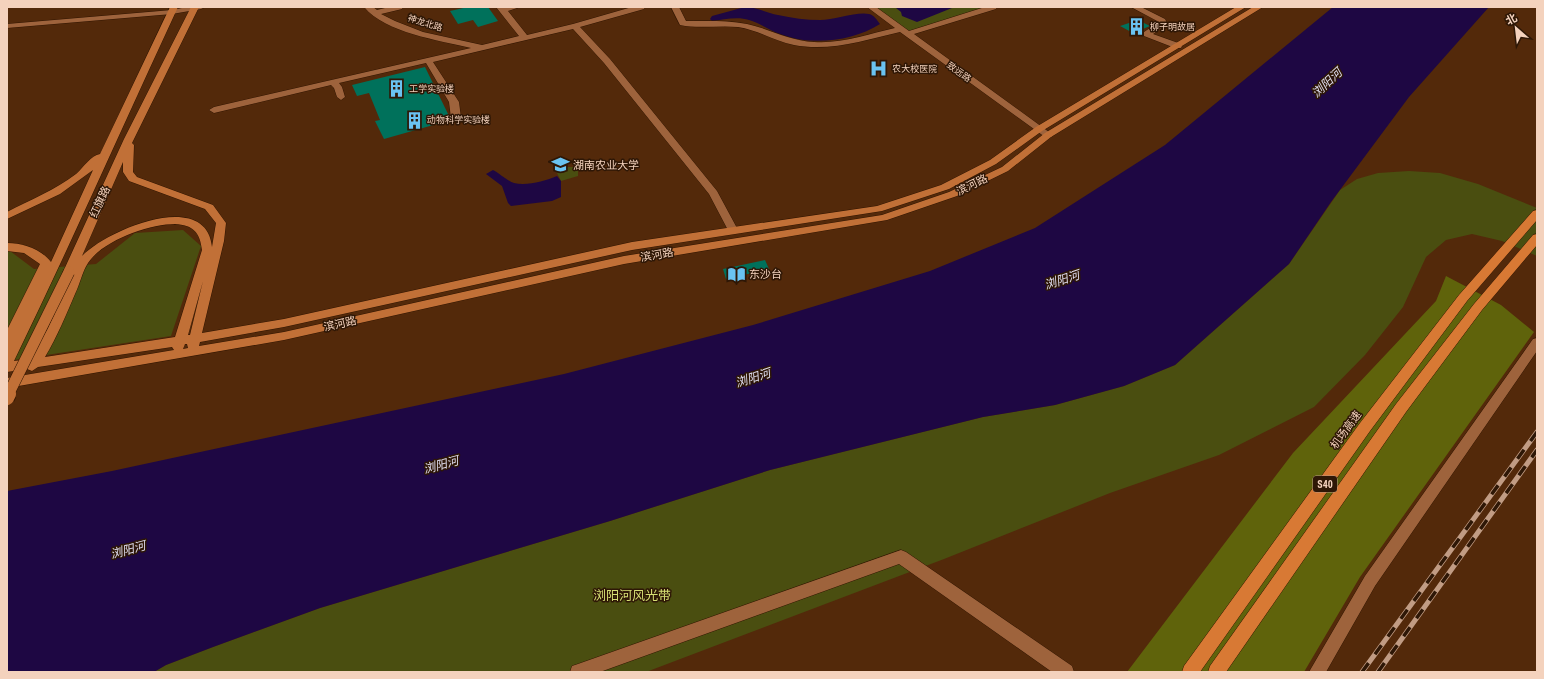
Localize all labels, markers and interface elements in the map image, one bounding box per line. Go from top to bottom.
north arrow [1496,8,1536,48]
text: 北 [1504,11,1519,28]
street label: 神龙北路 [406,12,444,33]
building icon: 柳子明故居 [1127,17,1147,37]
place label: 柳子明故居 [1150,22,1195,32]
hospital icon: 农大校医院 [869,59,889,79]
street label: 致远路 [945,60,973,84]
place label: 农大校医院 [892,63,937,74]
water label: 浏阳河 [1309,64,1346,100]
building icon: 工学实验楼 [386,79,406,99]
place label: 工学实验楼 [409,84,454,94]
building icon: 动物科学实验楼 [404,110,424,130]
place label: 动物科学实验楼 [427,115,490,125]
school or university icon: 湖南农业大学 [550,155,570,175]
place label: 湖南农业大学 [573,159,639,172]
street label: 滨河路 [954,172,990,198]
street label: 红旗路 [87,184,113,220]
street label: 滨河路 [640,246,674,264]
library icon: 东沙台 [726,264,746,284]
water label: 浏阳河 [1043,267,1083,292]
place label: 东沙台 [749,268,782,281]
street label: 滨河路 [322,314,358,334]
water label: 浏阳河 [734,365,774,390]
street label: 机场高速 [1328,408,1364,452]
water label: 浏阳河 [422,453,462,476]
road number: S40 [1313,476,1337,492]
water label: 浏阳河 [109,538,149,561]
park label: 浏阳河风光带 [593,588,671,603]

